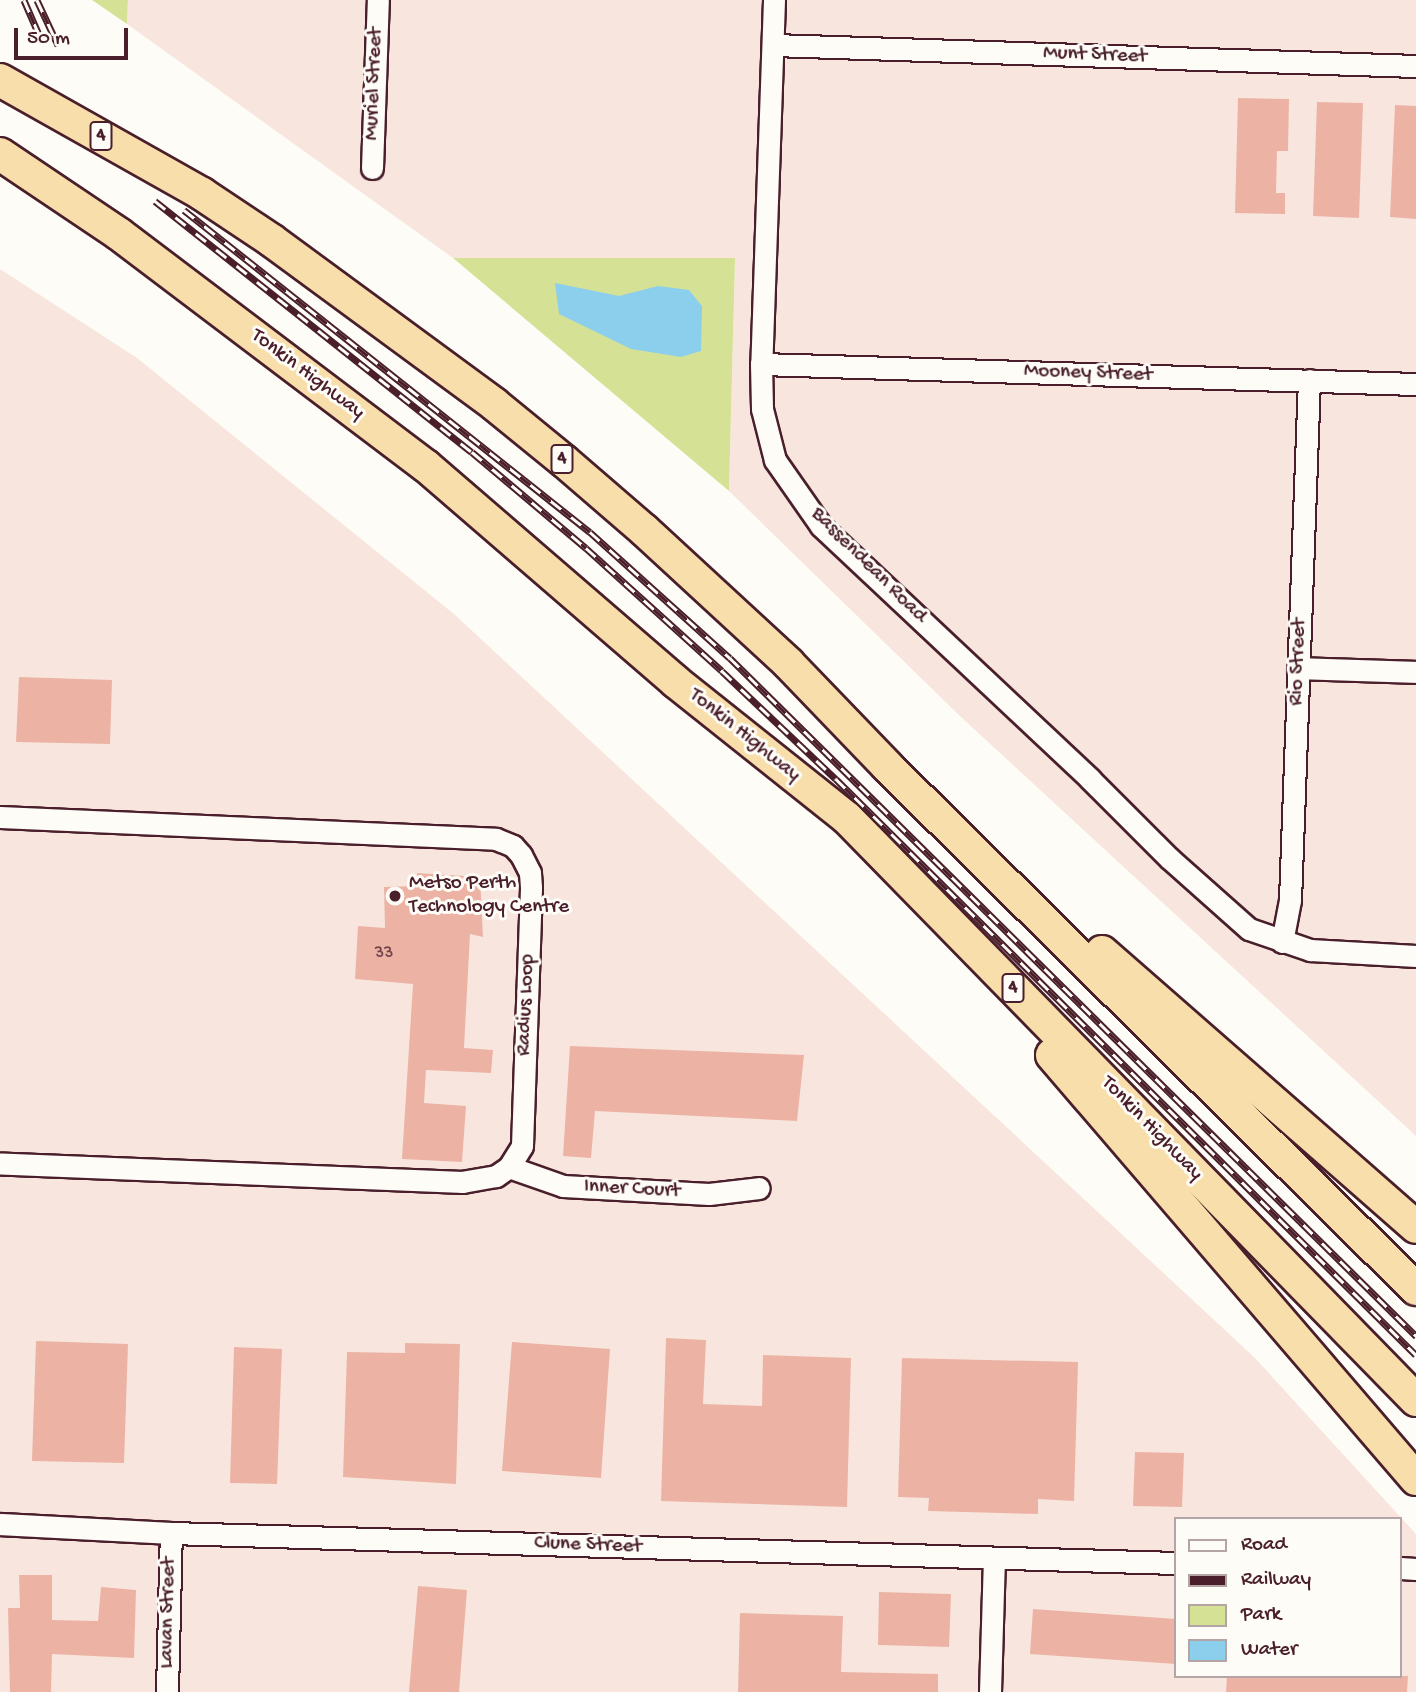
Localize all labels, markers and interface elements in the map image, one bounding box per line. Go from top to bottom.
scale bar [18,14,131,58]
text: 50 m [27,27,70,52]
street label: Muriel Street [360,27,390,141]
street label: Munt Street [1043,42,1147,70]
road number: 4 [89,120,113,152]
street label: Tonkin Highway [245,324,369,426]
street label: Mooney Street [1023,359,1153,389]
road number: 4 [550,444,574,474]
street label: Bassendean Road [805,503,931,629]
street label: Rio Street [1285,618,1313,706]
street label: Tonkin Highway [683,683,805,789]
place label: Metso Perth Technology Centre [409,871,569,921]
marker: Metso Perth Technology Centre [387,888,403,904]
house number: 33 [375,943,393,965]
street label: Radius Loop [513,954,541,1056]
road number: 4 [1001,972,1025,1004]
street label: Tonkin Highway [1095,1071,1207,1187]
street label: Inner Court [583,1175,681,1205]
legend [1174,1517,1402,1678]
street label: Clune Street [534,1532,642,1560]
text: Road [1241,1533,1287,1558]
street label: Lavan Street [155,1557,183,1669]
text: Railway [1241,1568,1311,1593]
text: Park [1241,1603,1281,1628]
text: Water [1241,1638,1297,1663]

